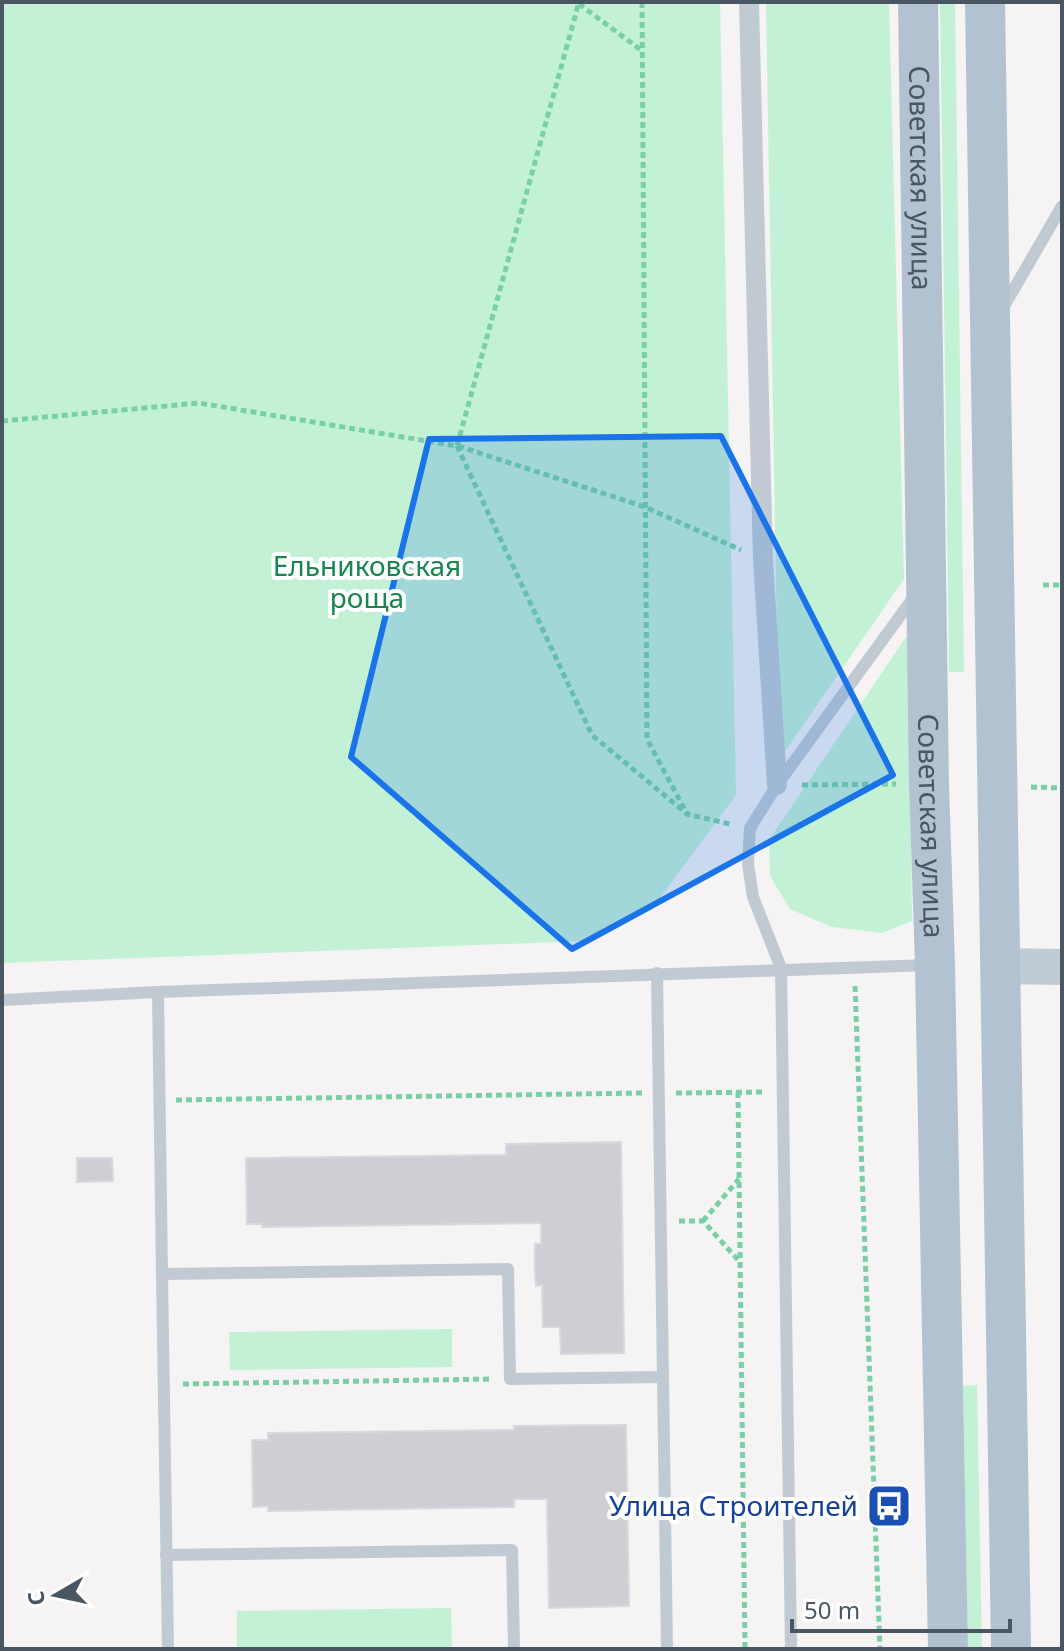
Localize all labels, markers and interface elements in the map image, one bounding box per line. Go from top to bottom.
street label: Советская улица [901,65,942,291]
park label: Ельниковская роща [273,546,461,616]
street label: Советская улица [910,713,954,939]
bus stop icon: Улица Строителей [865,1482,913,1530]
place label: Улица Строителей [609,1486,858,1524]
north arrow [16,1555,96,1635]
scale bar [792,1583,1010,1633]
text: С [19,1589,51,1608]
text: 50 m [804,1593,860,1626]

